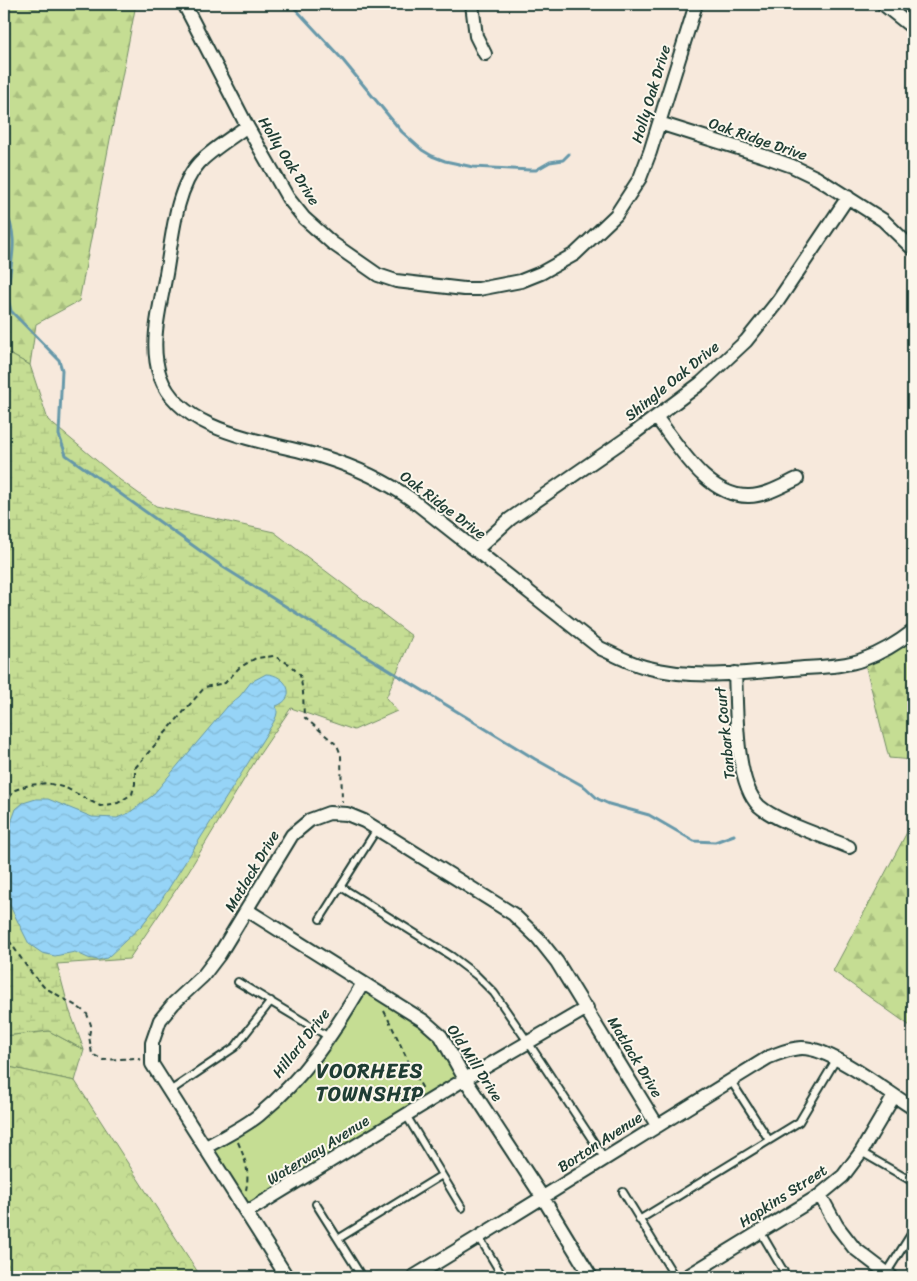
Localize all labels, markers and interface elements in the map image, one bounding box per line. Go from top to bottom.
street label: Holly Oak Drive [624,41,678,146]
street label: Oak Ridge Drive [705,110,811,168]
street label: Holly Oak Drive [251,111,327,211]
street label: Shingle Oak Drive [619,334,725,428]
street label: Oak Ridge Drive [394,464,492,547]
street label: Tanbark Court [707,684,743,781]
street label: Matlack Drive [217,825,287,917]
street label: Hillard Drive [265,1002,337,1084]
street label: Matlack Drive [600,1011,670,1103]
street label: Old Mill Drive [440,1019,510,1107]
district label: VOORHEES TOWNSHIP [316,1054,424,1112]
street label: Borton Avenue [552,1104,648,1179]
street label: Waterway Avenue [261,1108,375,1192]
street label: Hopkins Street [733,1157,833,1234]

